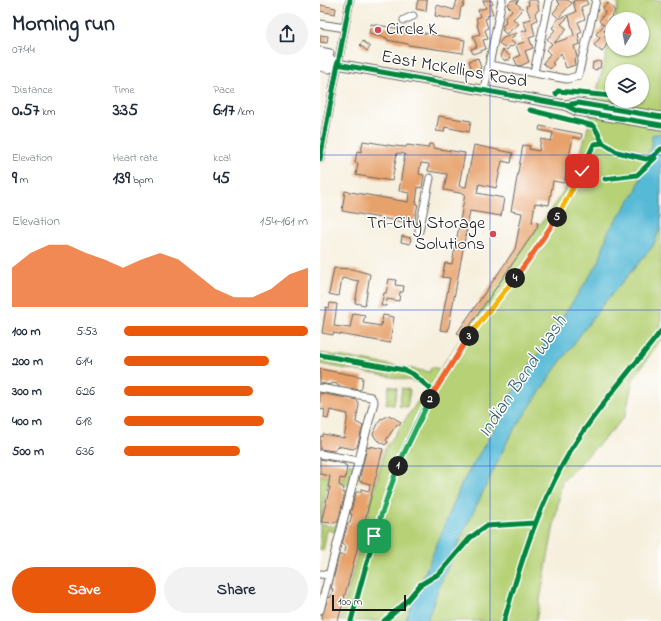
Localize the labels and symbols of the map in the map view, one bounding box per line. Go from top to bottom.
north arrow [605,12,649,56]
place label: Circle K [386,17,437,43]
marker: Circle K [373,25,383,35]
street label: East McKellips Road [379,44,529,96]
pin [565,154,599,188]
pin: 5 [547,207,567,227]
place label: Tri-City Storage Solutions [367,211,486,258]
marker: Tri-City Storage Solutions [488,229,498,239]
pin: 4 [505,268,525,288]
water label: Indian Bend Wash [472,310,574,443]
pin: 3 [459,326,479,346]
pin: 2 [420,389,440,409]
pin: 1 [388,456,408,476]
pin [357,519,391,553]
scale bar [332,593,406,612]

